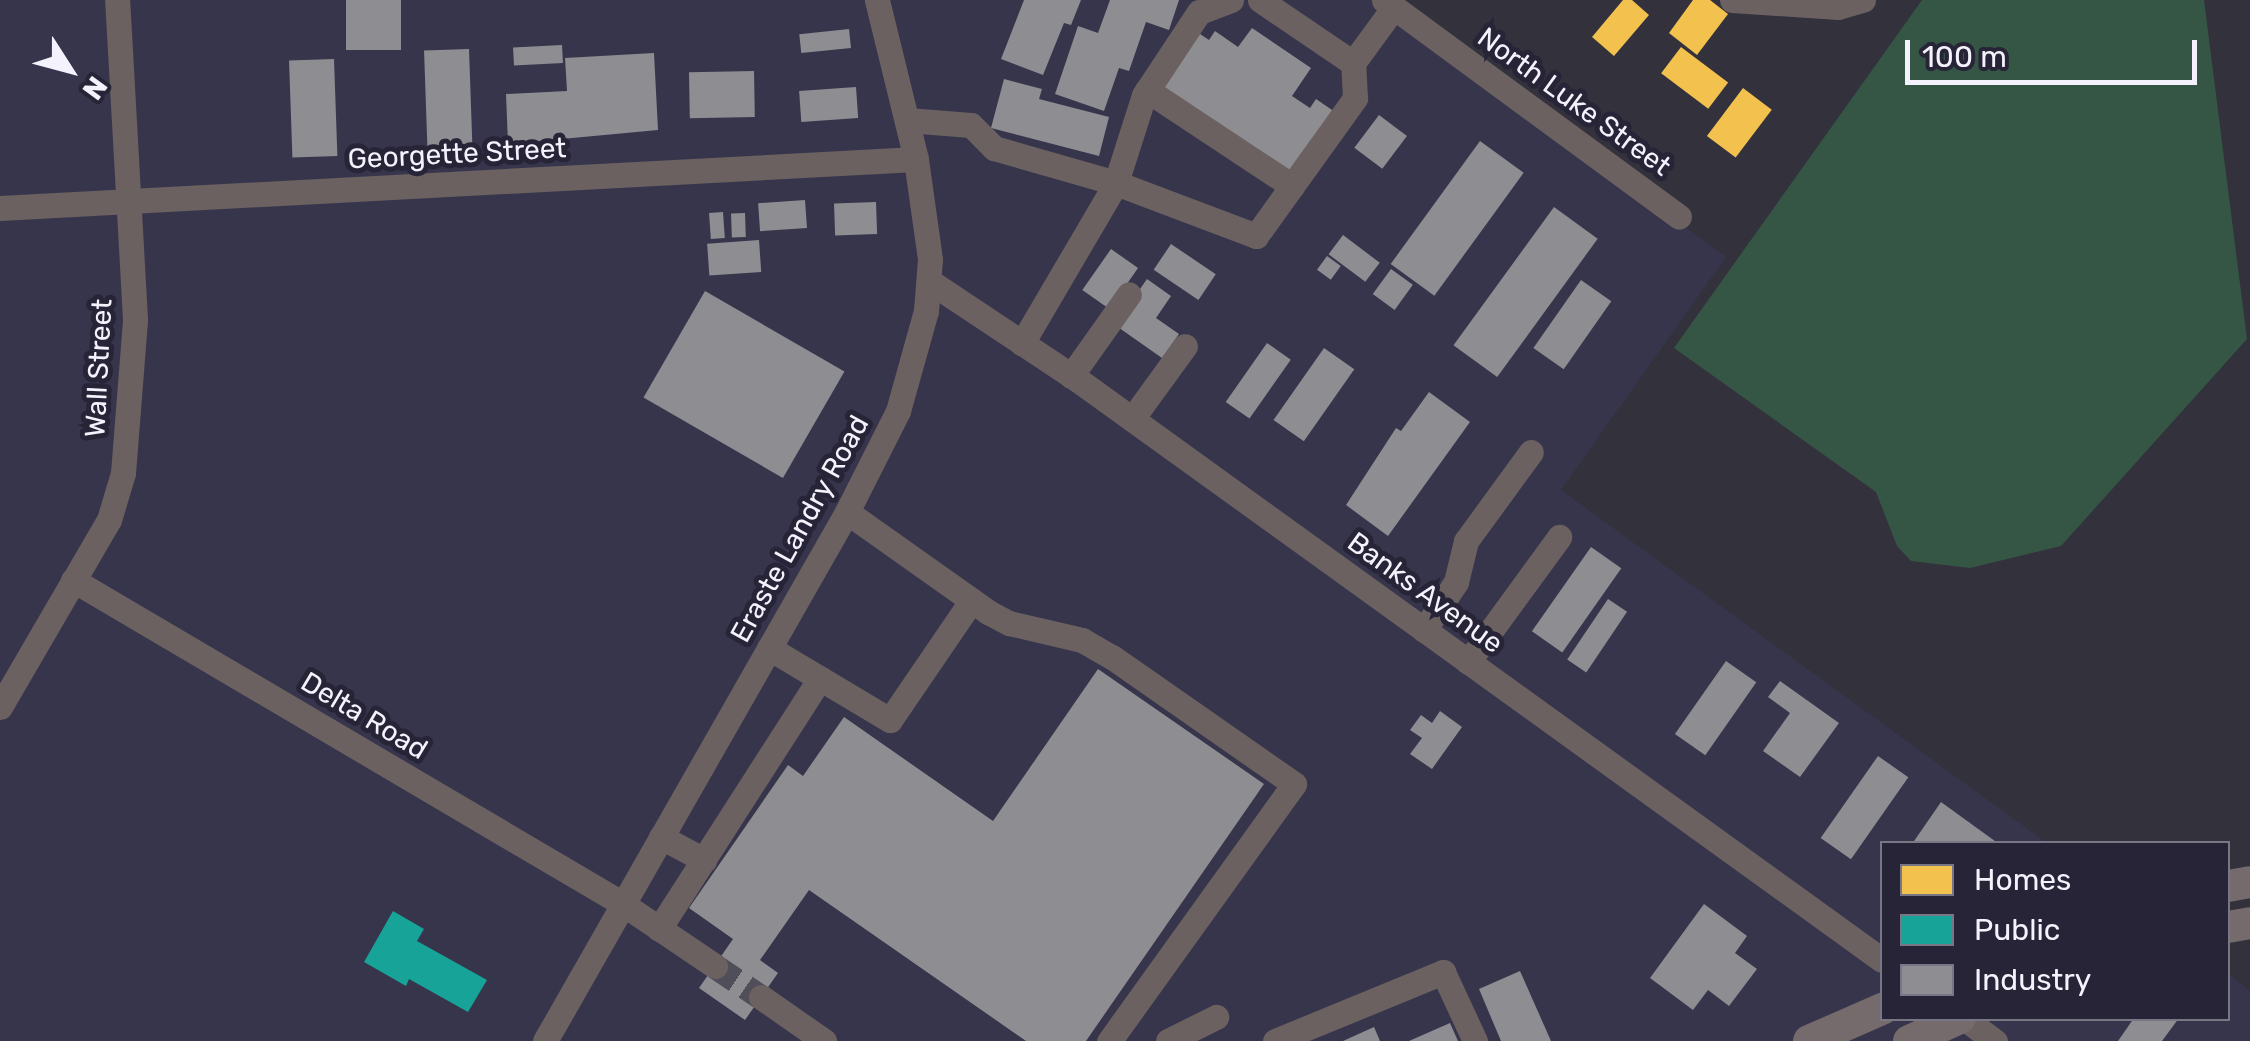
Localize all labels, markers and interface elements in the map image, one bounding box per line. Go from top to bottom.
north arrow [20,20,120,120]
scale bar [1910,20,2202,82]
street label: North Luke Street [1471,21,1677,183]
text: 100 m [1922,39,2007,75]
text: N [75,70,114,106]
street label: Georgette Street [347,131,567,177]
street label: Wall Street [79,298,119,438]
street label: Eraste Landry Road [724,409,876,649]
street label: Banks Avenue [1340,525,1510,661]
street label: Delta Road [295,665,433,767]
legend [1880,841,2230,1021]
text: Homes [1974,862,2071,898]
text: Public [1974,912,2060,948]
text: Industry [1974,962,2091,998]

